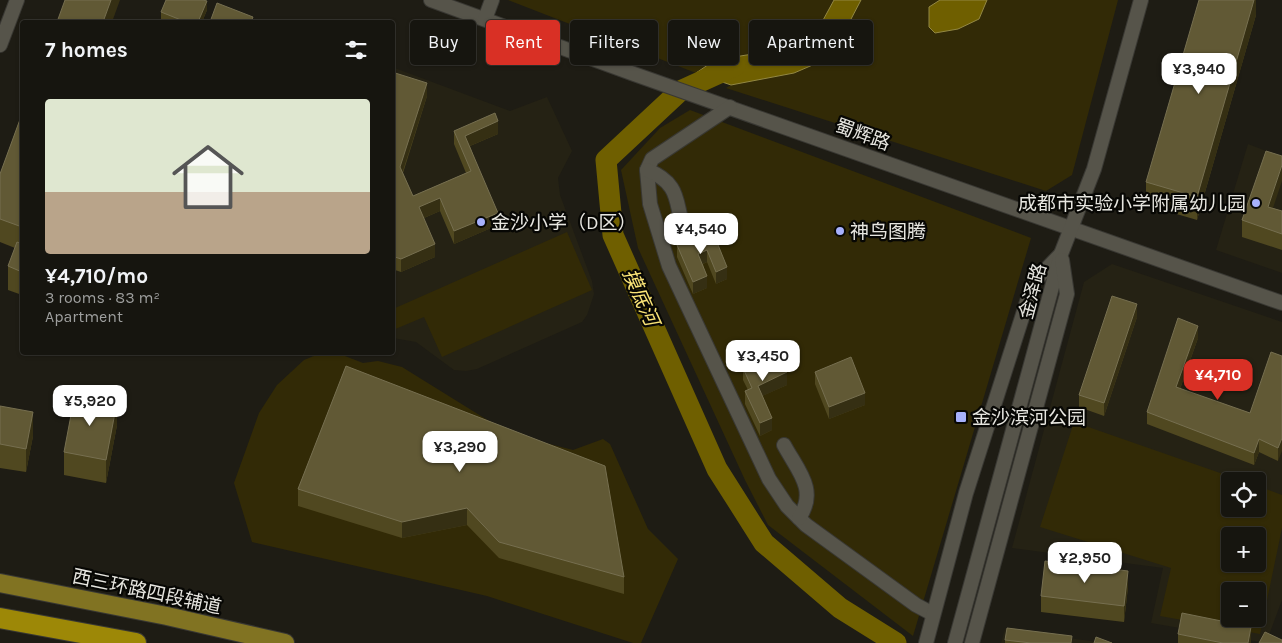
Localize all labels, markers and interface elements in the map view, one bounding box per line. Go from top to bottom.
chip: Buy [410,20,476,65]
chip: Rent [486,20,560,65]
chip: Filters [570,20,658,65]
chip: New [668,20,739,65]
chip: Apartment [749,20,873,65]
icon: filters [342,36,370,64]
text: 7 homes [45,38,128,62]
pin: ¥3,940 [1158,52,1240,95]
text: ¥3,940 [1173,59,1225,78]
street label: 蜀辉路 [832,115,893,155]
icon: home [163,132,253,222]
place label: 成都市实验小学附属幼儿园 [1018,193,1246,215]
marker: 成都市实验小学附属幼儿园 [1250,197,1262,209]
place label: 金沙小学（D区） [491,212,637,234]
pin: ¥4,540 [660,212,742,255]
marker: 金沙小学（D区） [475,216,487,228]
text: ¥4,540 [675,219,727,238]
place label: 神鸟图腾 [850,221,926,243]
marker: 神鸟图腾 [834,225,846,237]
street label: 金泽路 [1015,261,1051,322]
text: ¥4,710/mo [45,264,148,288]
water label: 摸底河 [618,265,665,333]
text: 3 rooms · 83 m² [45,288,160,307]
text: Apartment [45,307,123,326]
pin: ¥3,450 [722,340,804,382]
text: ¥3,450 [737,346,789,365]
pin: ¥4,710 [1177,358,1259,401]
text: ¥4,710 [1195,365,1241,384]
pin: ¥5,920 [49,384,131,427]
text: ¥5,920 [64,391,116,410]
place label: 金沙滨河公园 [972,407,1086,429]
marker: 金沙滨河公园 [954,410,968,424]
pin: ¥3,290 [419,430,501,473]
text: ¥3,290 [434,437,486,456]
map controls [1221,472,1266,627]
button: locate [1221,472,1266,517]
button: + [1221,527,1266,572]
pin: ¥2,950 [1044,542,1126,584]
text: ¥2,950 [1059,548,1111,567]
street label: 西三环路四段辅道 [70,565,223,619]
button: − [1221,582,1266,627]

